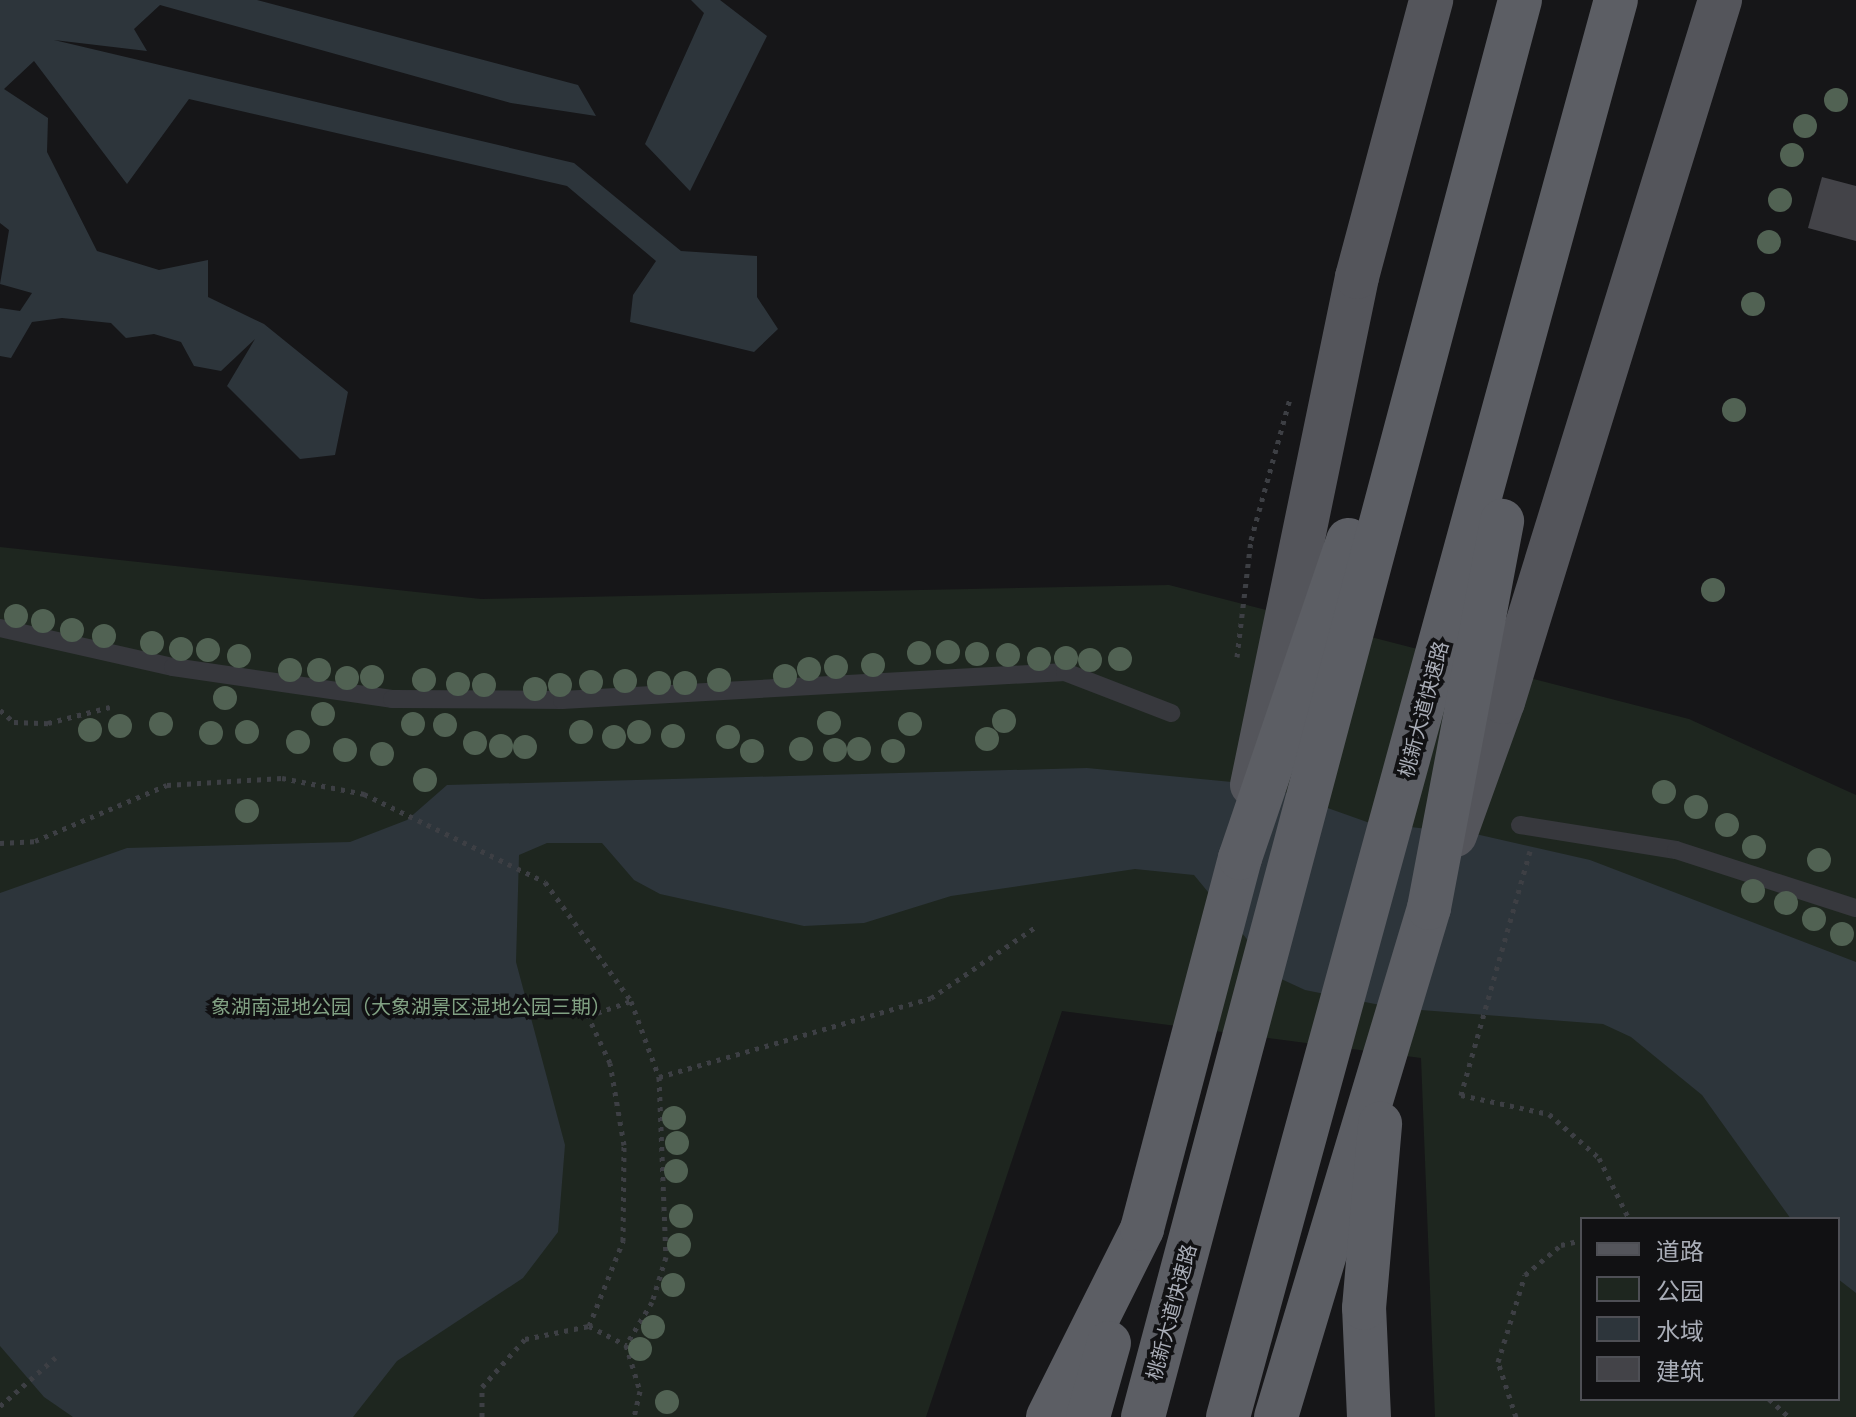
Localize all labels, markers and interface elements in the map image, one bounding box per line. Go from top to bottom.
street label: 桃新大道快速路 [1393,638,1453,780]
park label: 象湖南湿地公园（大象湖景区湿地公园三期） [211,994,611,1018]
legend [1580,1217,1840,1401]
text: 道路 [1656,1238,1704,1265]
street label: 桃新大道快速路 [1141,1241,1201,1383]
text: 公园 [1656,1278,1704,1305]
text: 水域 [1656,1318,1704,1345]
text: 建筑 [1656,1358,1704,1385]

